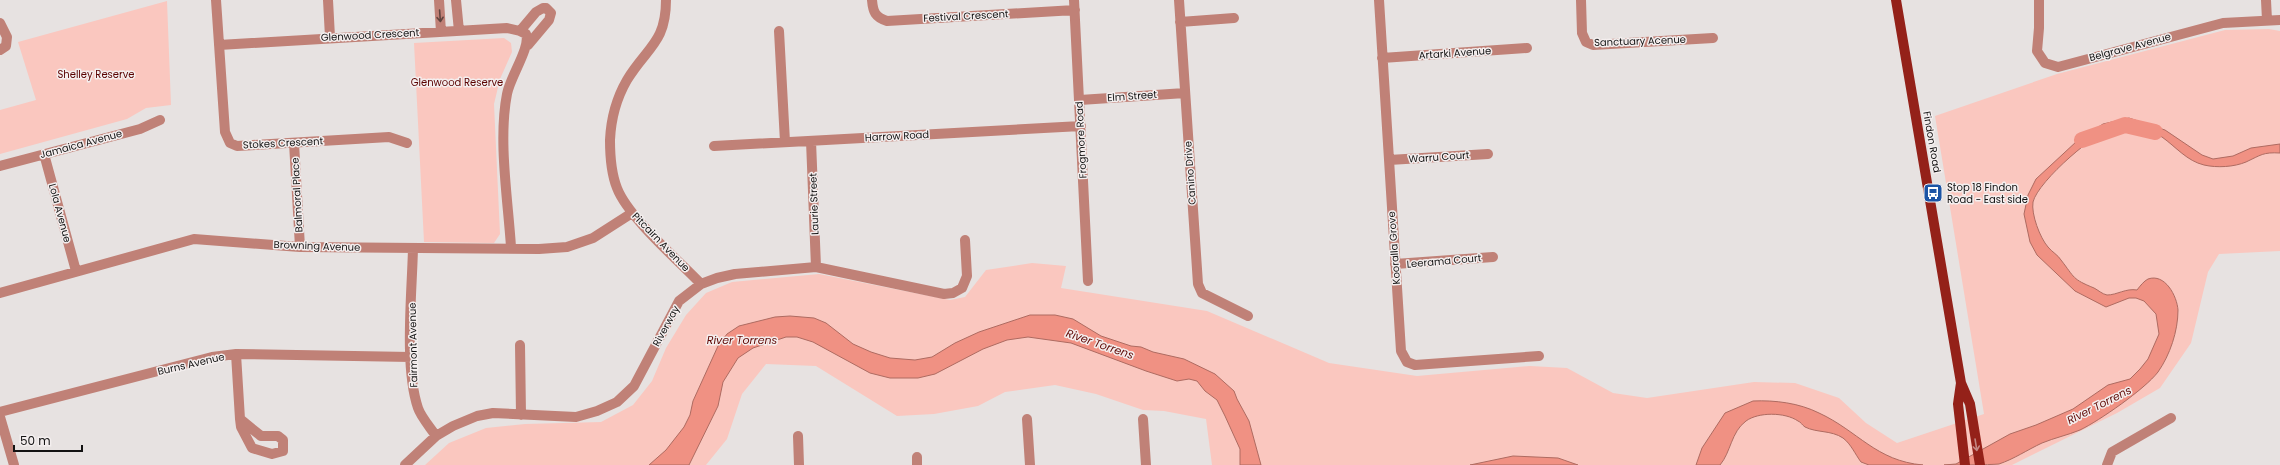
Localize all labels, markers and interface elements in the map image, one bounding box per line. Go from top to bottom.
street label: Festival Crescent [923,6,1009,26]
one-way arrow [437,9,444,22]
street label: Glenwood Crescent [320,25,420,45]
street label: Belgrave Avenue [2087,29,2173,65]
street label: Sanctuary Acenue [1594,32,1686,50]
street label: Artarki Avenue [1418,43,1492,63]
park label: Shelley Reserve [57,67,135,82]
park label: Glenwood Reserve [411,75,503,90]
street label: Elm Street [1107,87,1158,105]
street label: Frogmore Road [1071,101,1091,179]
street label: Findon Road [1919,110,1945,174]
street label: Jamaica Avenue [38,126,124,162]
street label: Harrow Road [864,127,930,145]
street label: Stokes Crescent [242,133,324,153]
street label: Canino Drive [1180,141,1200,205]
street label: Warru Court [1408,147,1470,167]
street label: Balmoral Place [288,157,306,233]
street label: Laurie Street [805,172,823,235]
place label: Stop 18 Findon Road - East side [1947,180,2028,207]
street label: Lola Avenue [45,182,75,244]
bus stop icon: Stop 18 Findon Road - East side [1922,182,1944,204]
street label: Pitcairn Avenue [629,209,693,275]
street label: Kooralla Grove [1384,211,1404,285]
street label: Browning Avenue [273,237,361,255]
street label: Leerama Court [1406,250,1482,272]
street label: Fairmont Avenue [405,302,421,388]
street label: Riverway [649,302,683,349]
water label: River Torrens [1064,325,1136,363]
water label: River Torrens [707,332,778,348]
street label: Burns Avenue [156,349,226,379]
water label: River Torrens [2064,382,2134,428]
scale bar [14,427,82,453]
text: 50 m [20,432,51,449]
one-way arrow [1973,439,1981,452]

